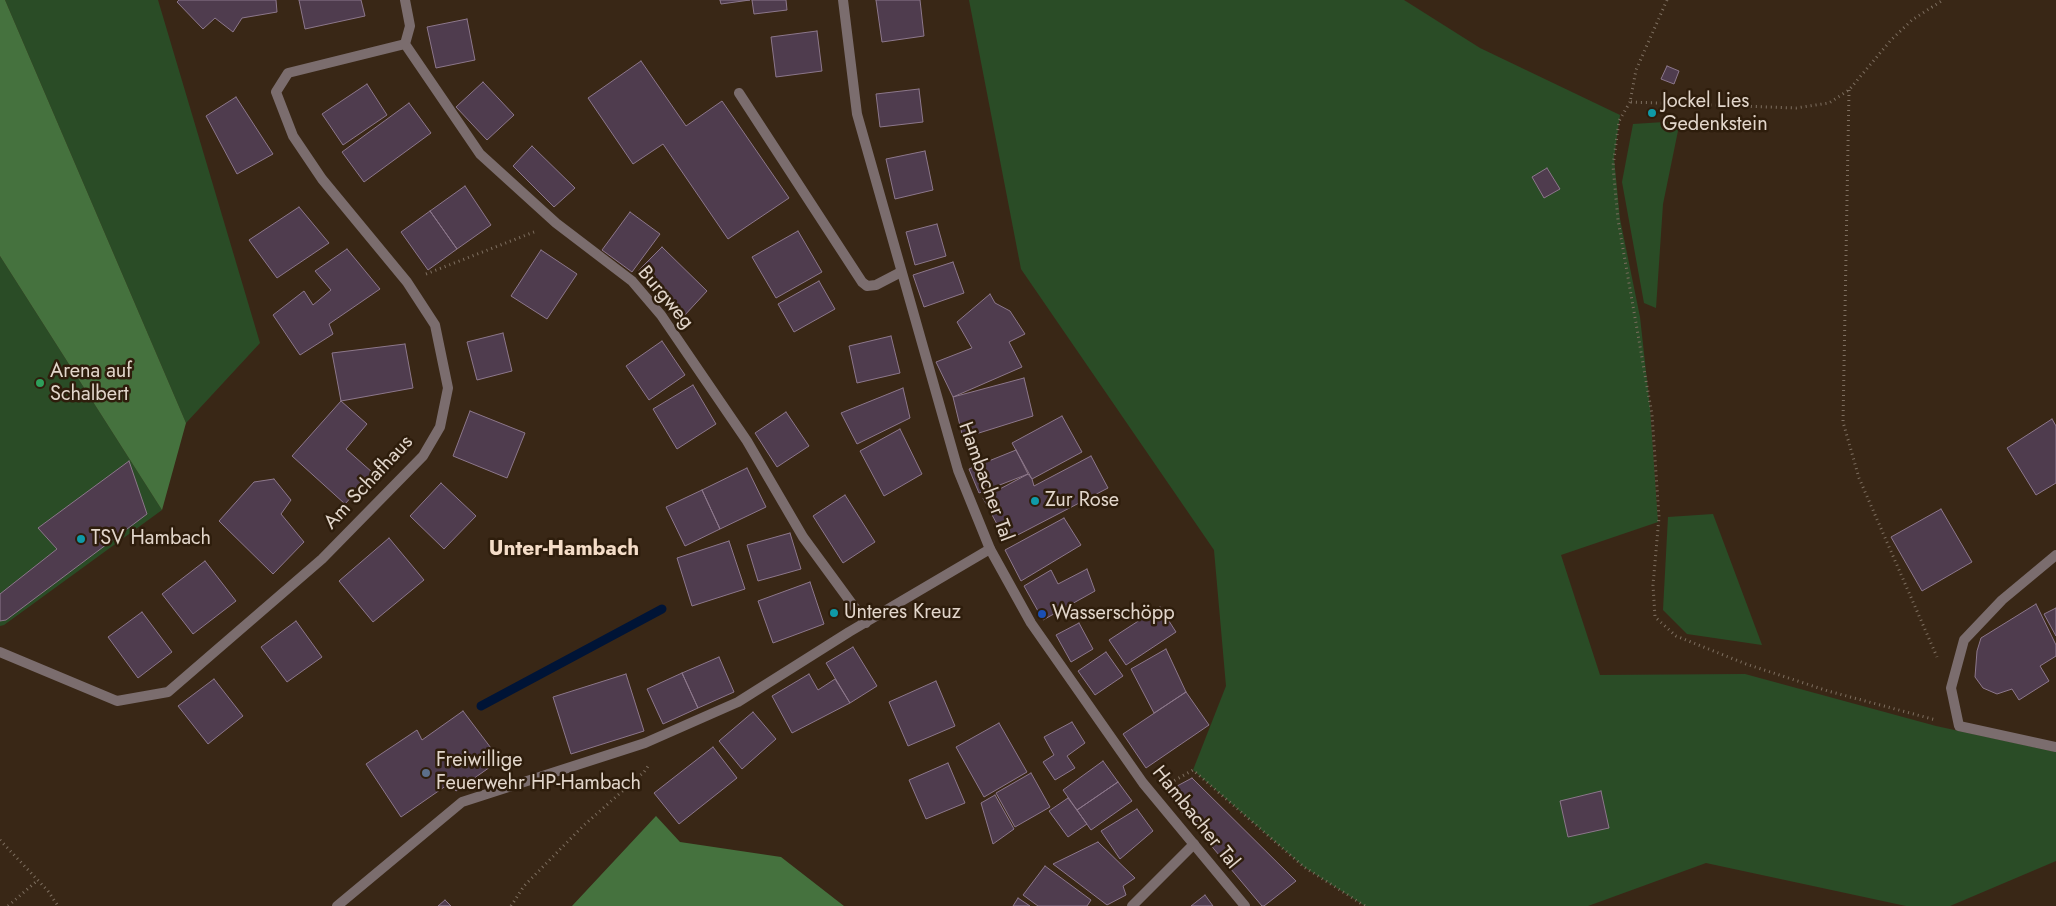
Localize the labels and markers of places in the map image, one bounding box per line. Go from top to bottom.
place label: Jockel Lies Gedenkstein [1662,90,1768,137]
marker: Jockel Lies Gedenkstein [1646,107,1658,119]
place label: Arena auf Schalbert [50,360,132,407]
marker: Arena auf Schalbert [34,377,46,389]
place label: Zur Rose [1045,489,1119,513]
marker: Zur Rose [1029,495,1041,507]
place label: TSV Hambach [91,527,211,551]
marker: TSV Hambach [75,533,87,545]
place label: Unteres Kreuz [844,601,961,625]
place label: Wasserschöpp [1052,602,1175,626]
marker: Unteres Kreuz [828,607,840,619]
marker: Wasserschöpp [1036,608,1048,620]
place label: Freiwillige Feuerwehr HP-Hambach [436,749,641,796]
marker: Freiwillige Feuerwehr HP-Hambach [420,767,432,779]

